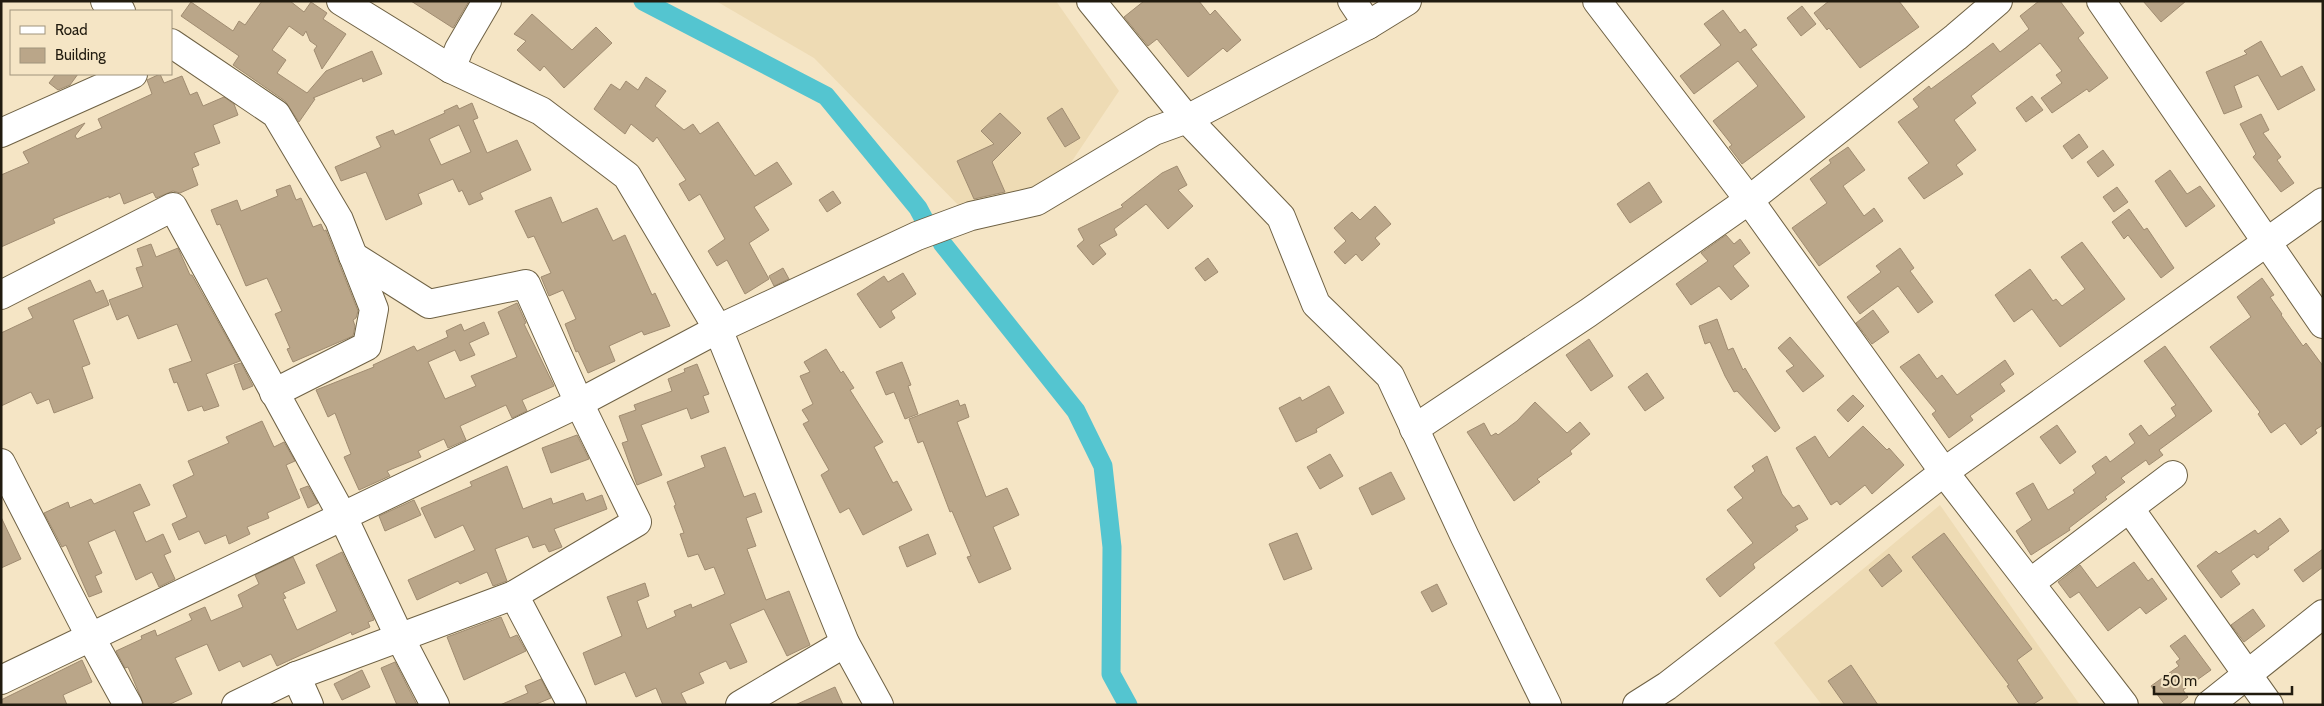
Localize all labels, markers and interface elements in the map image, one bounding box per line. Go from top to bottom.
legend [10,10,172,75]
text: Road [55,21,88,39]
text: Building [55,46,106,64]
scale bar [2154,664,2292,696]
text: 50 m [2162,672,2197,690]

